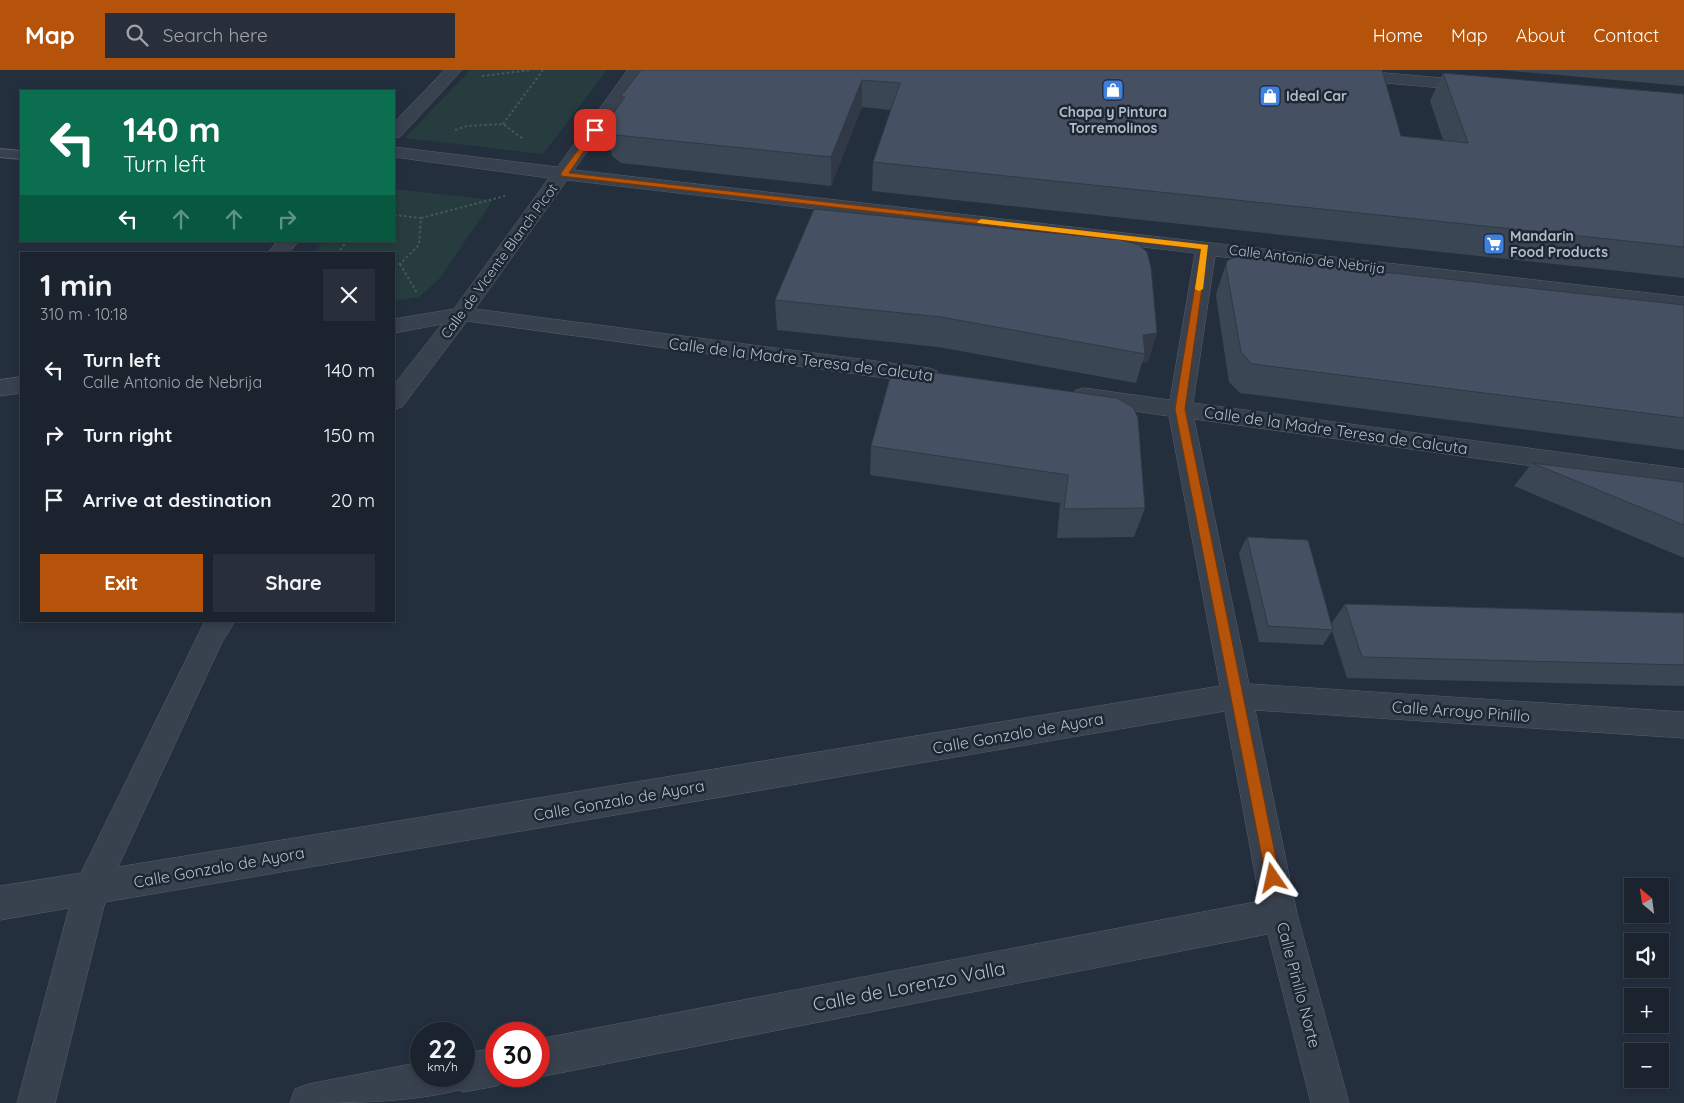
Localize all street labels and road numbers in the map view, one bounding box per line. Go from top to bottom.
street label: Calle de Vicente Blanch Picot [437,180,562,342]
street label: Calle Antonio de Nebrija [1228,241,1386,277]
street label: Calle de la Madre Teresa de Calcuta [668,333,934,385]
street label: Calle de la Madre Teresa de Calcuta [1203,402,1469,458]
street label: Calle Arroyo Pinillo [1391,696,1531,726]
street label: Calle Gonzalo de Ayora [931,708,1105,758]
street label: Calle Gonzalo de Ayora [532,775,706,825]
street label: Calle Gonzalo de Ayora [132,842,306,892]
street label: Calle Pinillo Norte [1273,920,1325,1050]
street label: Calle de Lorenzo Valla [811,956,1007,1016]

